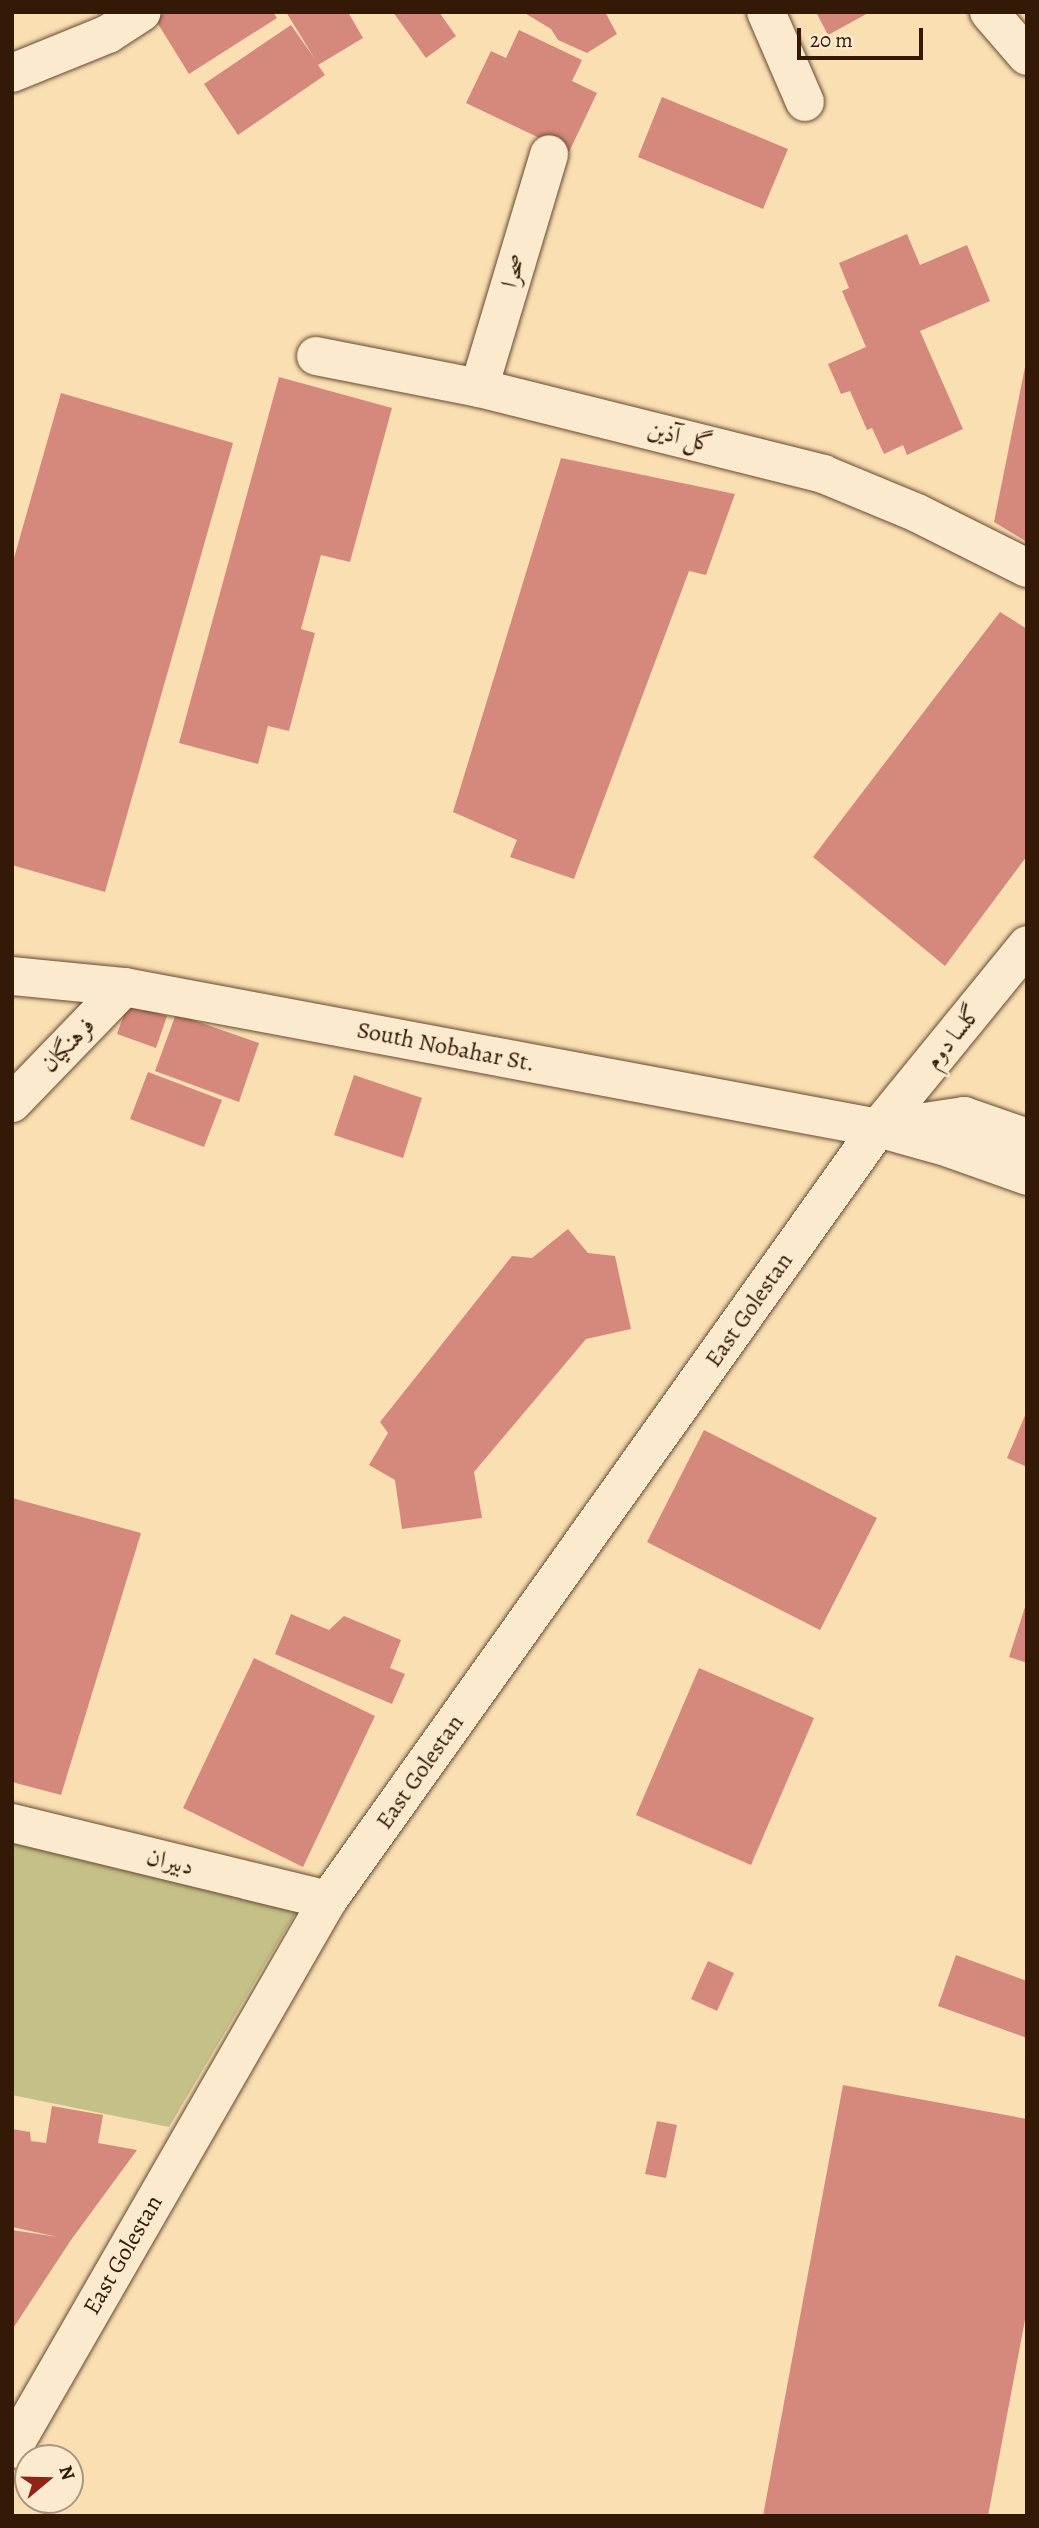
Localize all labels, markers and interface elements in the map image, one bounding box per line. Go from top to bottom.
scale bar [801,14,927,58]
text: 20 m [810,26,853,54]
street label: صحرا [495,250,533,292]
street label: گل آذین [644,415,716,459]
street label: گلسا دوم [919,999,987,1075]
street label: فرهنگیان [35,1011,101,1079]
street label: South Nobahar St. [355,1016,537,1078]
street label: East Golestan [699,1247,799,1373]
street label: East Golestan [370,1709,470,1835]
street label: دبیران [143,1842,197,1882]
street label: East Golestan [77,2190,169,2320]
north arrow [14,2444,84,2514]
text: N [52,2462,82,2484]

